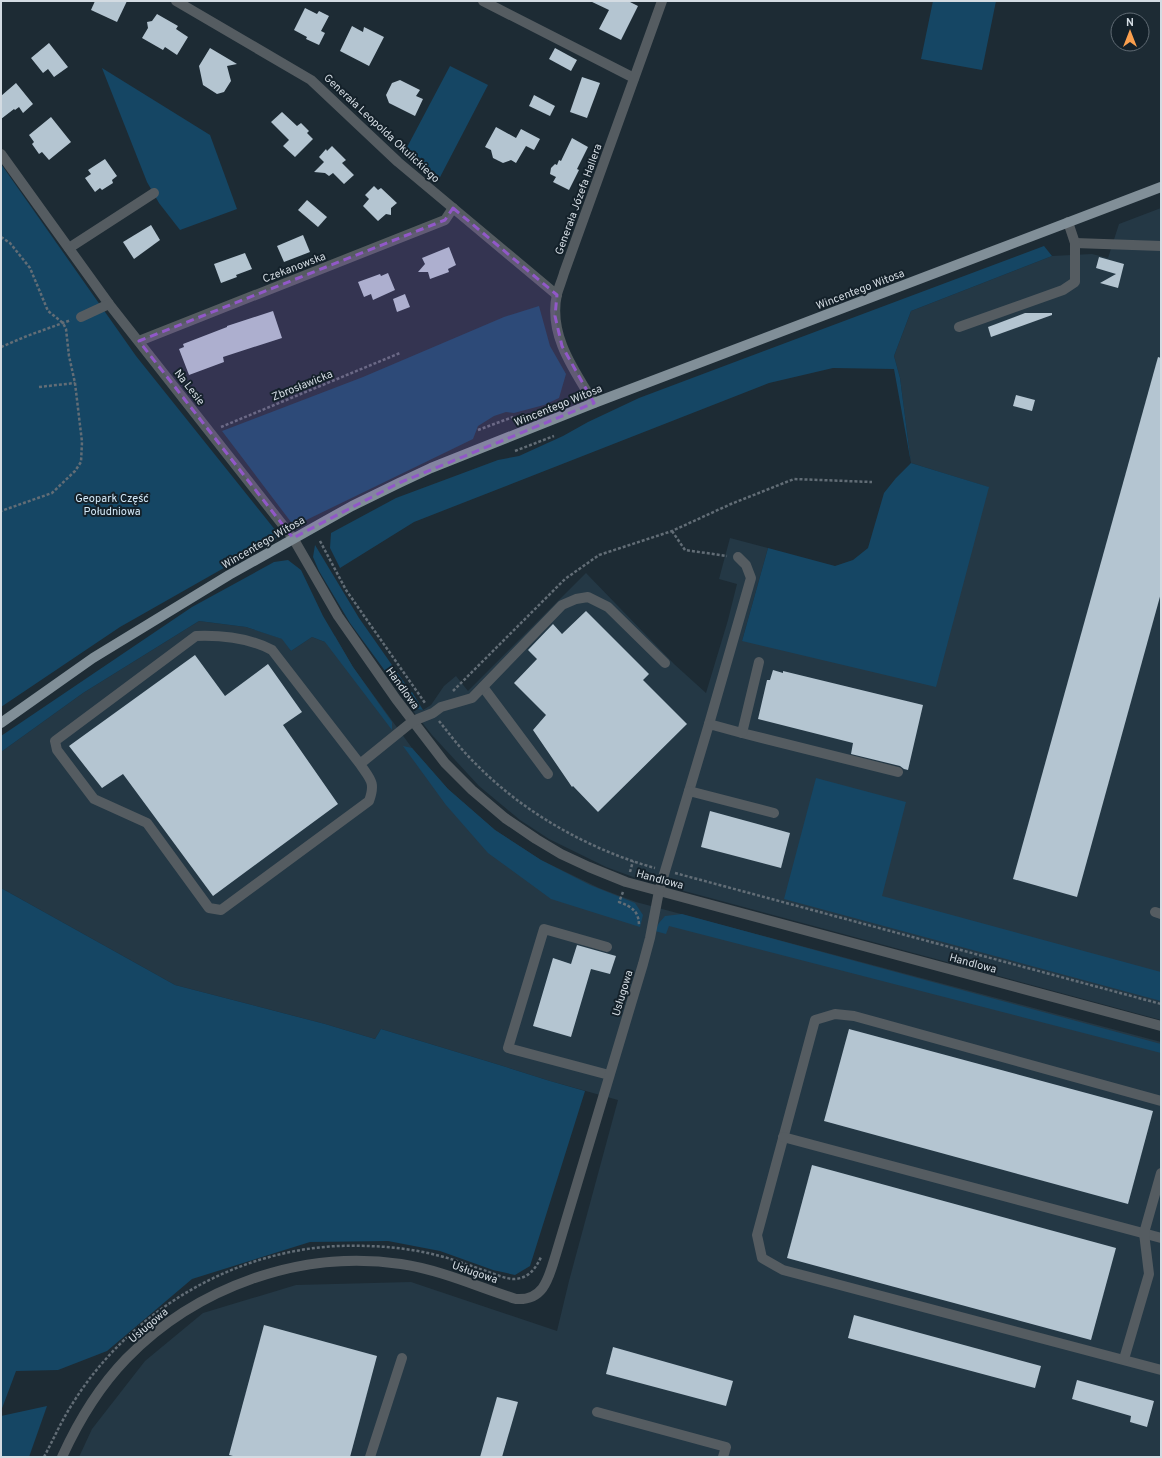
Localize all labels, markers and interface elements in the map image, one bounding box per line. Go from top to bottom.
north arrow [1110,12,1150,52]
text: N [1126,16,1134,30]
street label: Generała Leopolda Okulickiego [320,71,442,186]
street label: Generała Józefa Hallera [552,142,606,257]
street label: Czekanowska [261,249,328,286]
street label: Wincentego Witosa [814,267,907,313]
street label: Na Lesie [171,367,208,408]
street label: Zbrosławicka [270,367,335,405]
street label: Wincentego Witosa [512,382,605,430]
park label: Geopark Część Południowa [75,492,149,519]
street label: Wincentego Witosa [219,513,308,572]
street label: Handlowa [382,665,422,712]
street label: Handlowa [635,867,685,893]
street label: Handlowa [948,951,998,977]
street label: Usługowa [609,968,637,1018]
street label: Usługowa [450,1259,500,1287]
street label: Usługowa [126,1305,171,1346]

